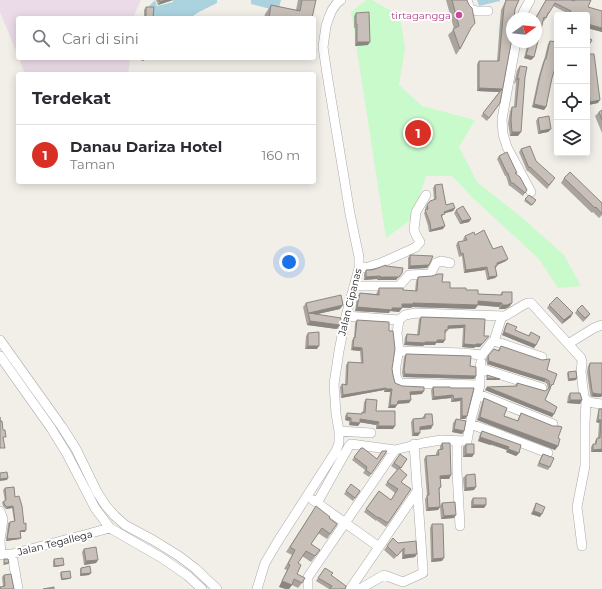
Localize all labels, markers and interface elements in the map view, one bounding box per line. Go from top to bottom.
place label: tirtagangga [391,9,451,22]
marker: tirtagangga [454,10,464,20]
north arrow [506,12,542,48]
map controls [554,12,590,156]
button: + [554,12,590,48]
search box [16,16,316,60]
icon: search [30,27,52,49]
text: Cari di sini [62,29,139,48]
button: − [554,48,590,84]
button: locate [554,84,590,120]
text: Terdekat [32,88,111,108]
pin: 1 [405,118,431,148]
button: layers [554,120,590,156]
text: Danau Dariza Hotel [70,137,222,156]
text: 1 [42,147,48,163]
text: 160 m [262,147,300,163]
text: Taman [70,156,115,172]
your location [279,252,299,272]
street label: Jalan Cipanas [335,267,365,338]
street label: Jalan Tegallega [15,527,94,559]

